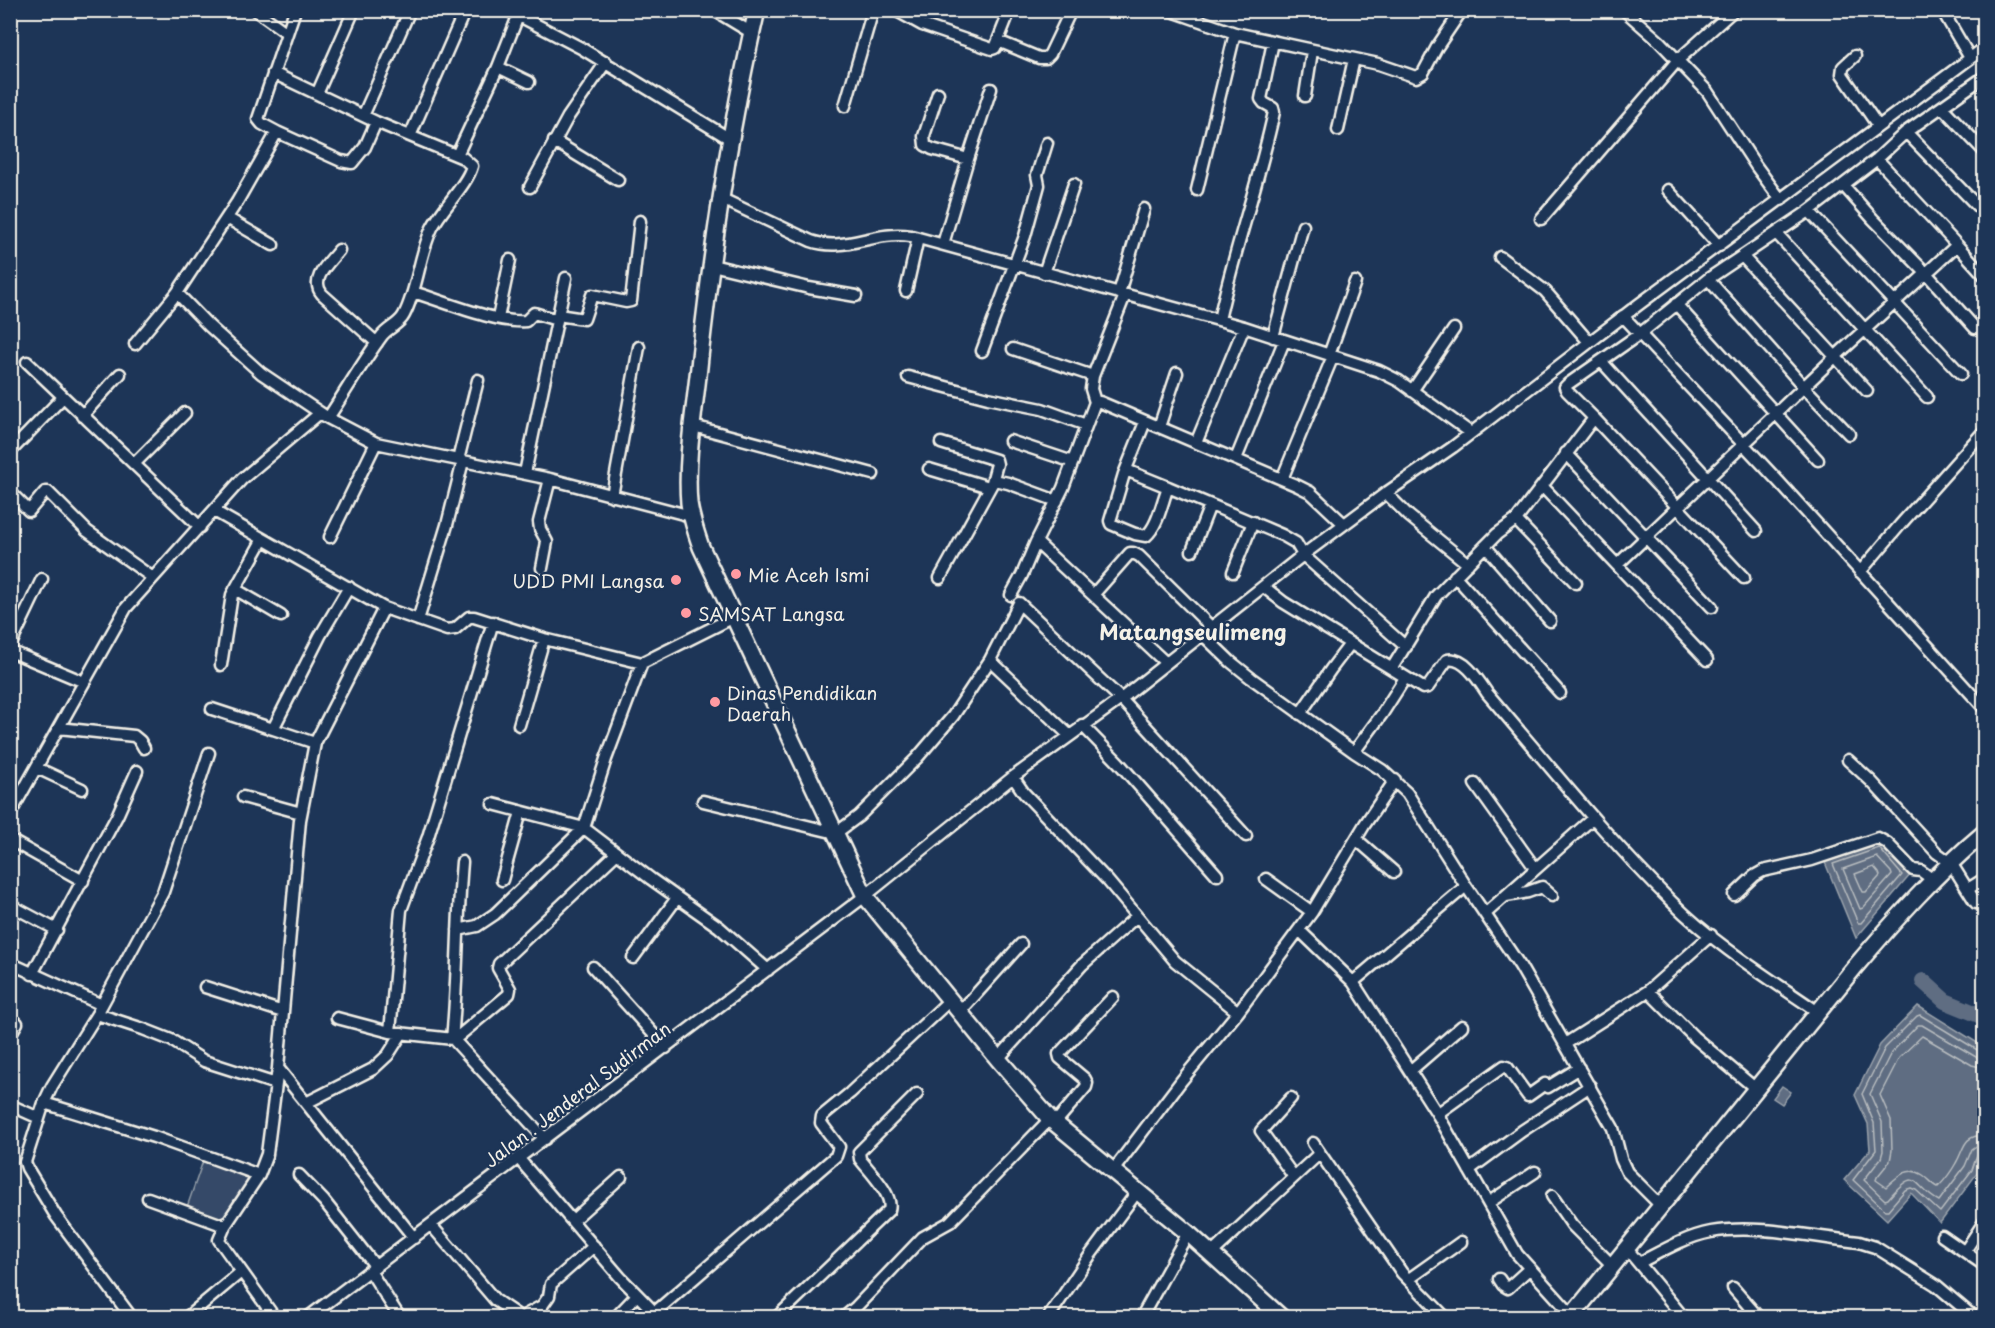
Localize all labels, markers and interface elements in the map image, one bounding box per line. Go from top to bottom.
place label: Mie Aceh Ismi [748,561,869,588]
place label: UDD PMI Langsa [512,567,664,594]
marker: Mie Aceh Ismi [729,567,743,581]
marker: UDD PMI Langsa [669,573,683,587]
place label: SAMSAT Langsa [698,600,845,627]
marker: SAMSAT Langsa [679,606,693,620]
district label: Matangseulimeng [1099,615,1287,647]
place label: Dinas Pendidikan Daerah [727,679,877,727]
marker: Dinas Pendidikan Daerah [708,695,722,709]
street label: Jalan . Jenderal Sudirman [478,1015,676,1173]

